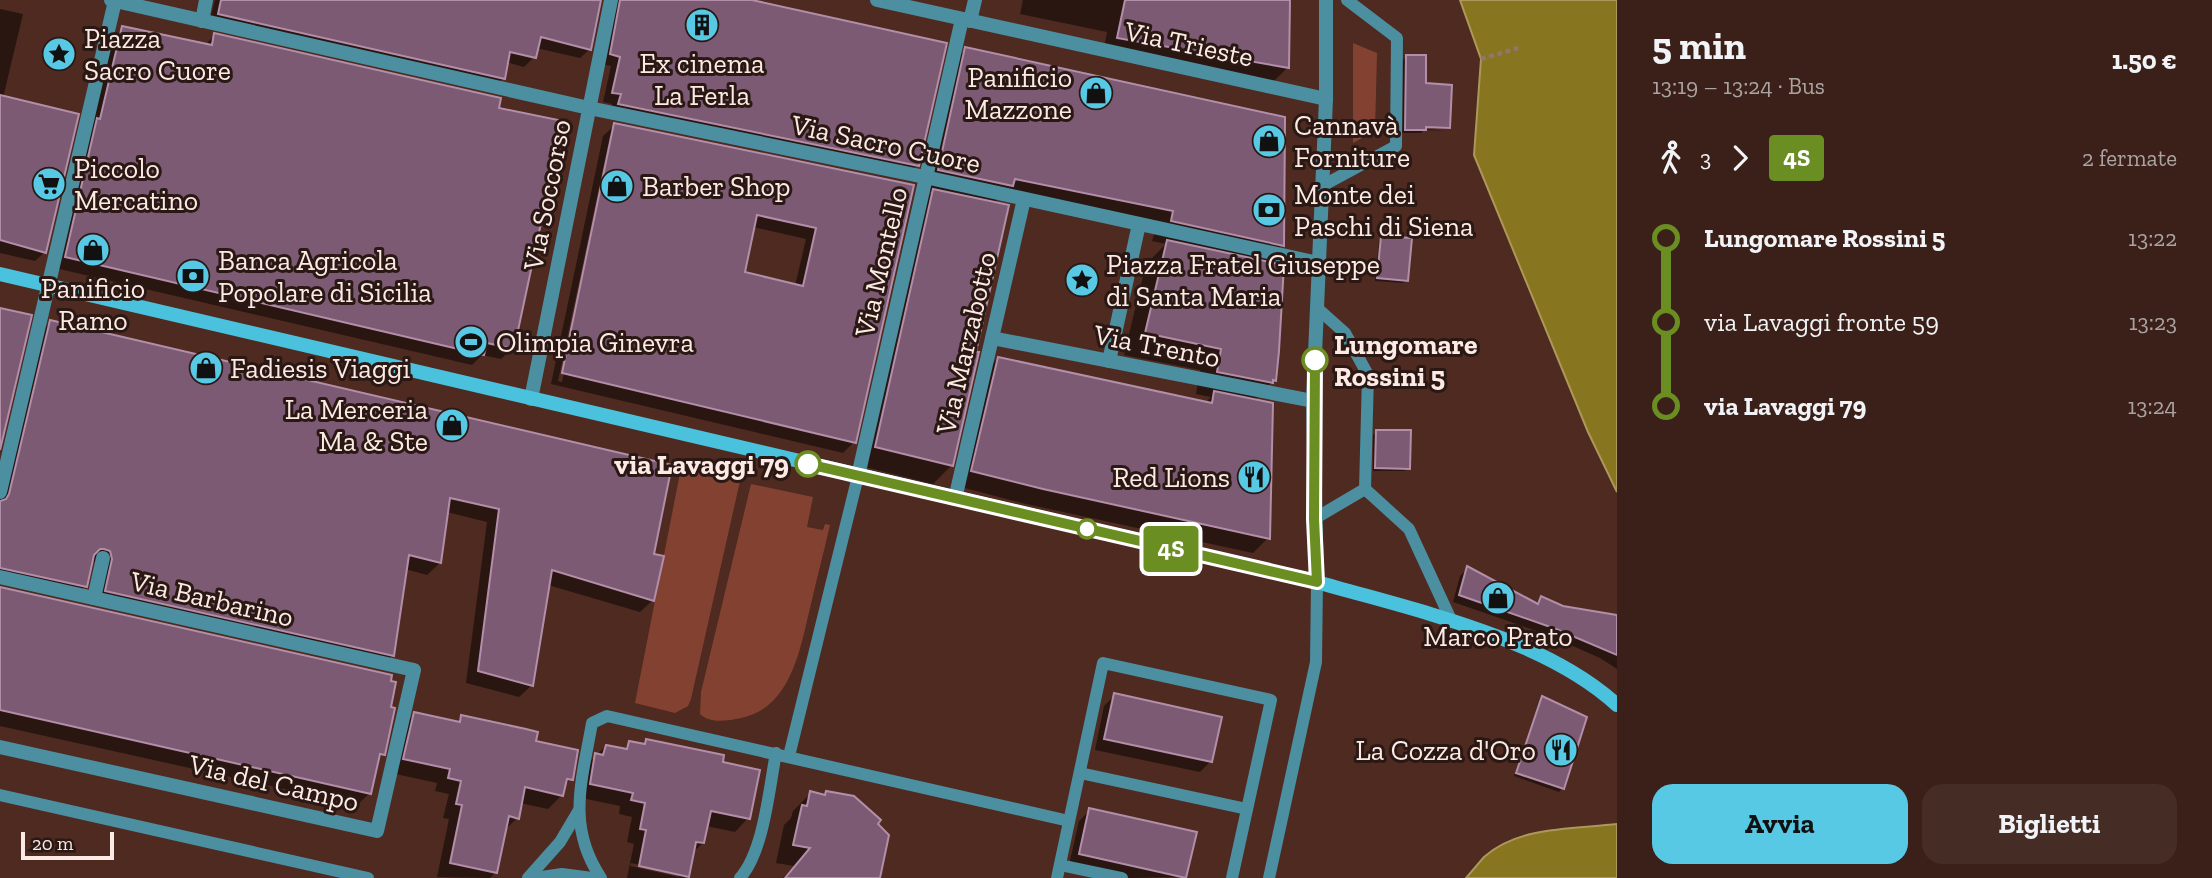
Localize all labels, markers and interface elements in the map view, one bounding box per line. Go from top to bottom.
building icon: Ex cinema La Ferla [683,6,721,44]
street label: Via Trieste [1121,14,1256,74]
place label: Piazza Sacro Cuore [84,22,231,87]
text: 5 min [1652,23,1746,69]
place icon: Piazza Sacro Cuore [40,35,78,73]
text: 1.50 € [2112,44,2177,76]
place label: Ex cinema La Ferla [640,47,765,112]
place label: Panificio Mazzone [965,61,1072,126]
text: 13:19 – 13:24 · Bus [1652,72,1825,100]
shop icon: Panificio Mazzone [1077,74,1115,112]
street label: Via Sacro Cuore [788,108,983,180]
place label: Cannavà Forniture [1294,109,1410,174]
street label: Via Soccorso [516,117,578,274]
shop icon: Cannavà Forniture [1250,122,1288,160]
icon: walk [1652,139,1690,177]
icon: forward [1721,139,1759,177]
text: 4S [1783,143,1810,172]
text: 3 [1700,144,1711,172]
text: 2 fermate [2082,144,2177,172]
place label: Piccolo Mercatino [74,152,198,217]
supermarket icon: Piccolo Mercatino [30,165,68,203]
shop icon: Barber Shop [598,167,636,205]
place label: Barber Shop [642,170,790,203]
place label: Monte dei Paschi di Siena [1294,178,1474,243]
street label: Via Montello [848,184,914,341]
bank icon: Monte dei Paschi di Siena [1250,191,1288,229]
text: Lungomare Rossini 5 [1704,222,1945,254]
text: 13:22 [2128,224,2177,252]
shop icon: Panificio Ramo [74,231,112,269]
place label: Banca Agricola Popolare di Sicilia [218,244,432,309]
place label: Piazza Fratel Giuseppe di Santa Maria [1106,248,1380,313]
street label: Via Marzabotto [929,249,1003,438]
bank icon: Banca Agricola Popolare di Sicilia [174,257,212,295]
place icon: Piazza Fratel Giuseppe di Santa Maria [1063,261,1101,299]
place label: Panificio Ramo [41,272,145,337]
text: via Lavaggi fronte 59 [1704,306,1939,338]
text: 13:23 [2129,308,2177,336]
street label: Via Trento [1090,317,1223,374]
sports icon: Olimpia Ginevra [452,323,490,361]
place label: Olimpia Ginevra [496,326,695,359]
place label: Lungomare Rossini 5 [1334,328,1477,393]
marker: Lungomare Rossini 5 [1302,347,1328,373]
shop icon: Fadiesis Viaggi [187,349,225,387]
place label: Fadiesis Viaggi [230,352,411,385]
text: via Lavaggi 79 [1704,390,1866,422]
text: 13:24 [2128,392,2177,420]
place label: La Merceria Ma & Ste [285,393,428,458]
shop icon: La Merceria Ma & Ste [433,406,471,444]
place label: via Lavaggi 79 [614,448,789,481]
marker: via Lavaggi 79 [795,451,821,477]
restaurant icon: Red Lions [1235,458,1273,496]
place label: Red Lions [1112,461,1230,494]
unlabelled marker [1077,519,1097,539]
line badge: 4S [1140,526,1202,572]
text: 4S [1157,534,1185,563]
street label: Via Barbarino [126,564,297,634]
shop icon: Marco Prato [1479,579,1517,617]
place label: Marco Prato [1423,620,1573,653]
restaurant icon: La Cozza d'Oro [1542,731,1580,769]
place label: La Cozza d'Oro [1356,734,1536,767]
street label: Via del Campo [185,747,362,819]
button: Avvia [1652,784,1908,864]
button: Biglietti [1922,784,2177,864]
scale bar [21,829,114,861]
text: 20 m [32,832,73,855]

